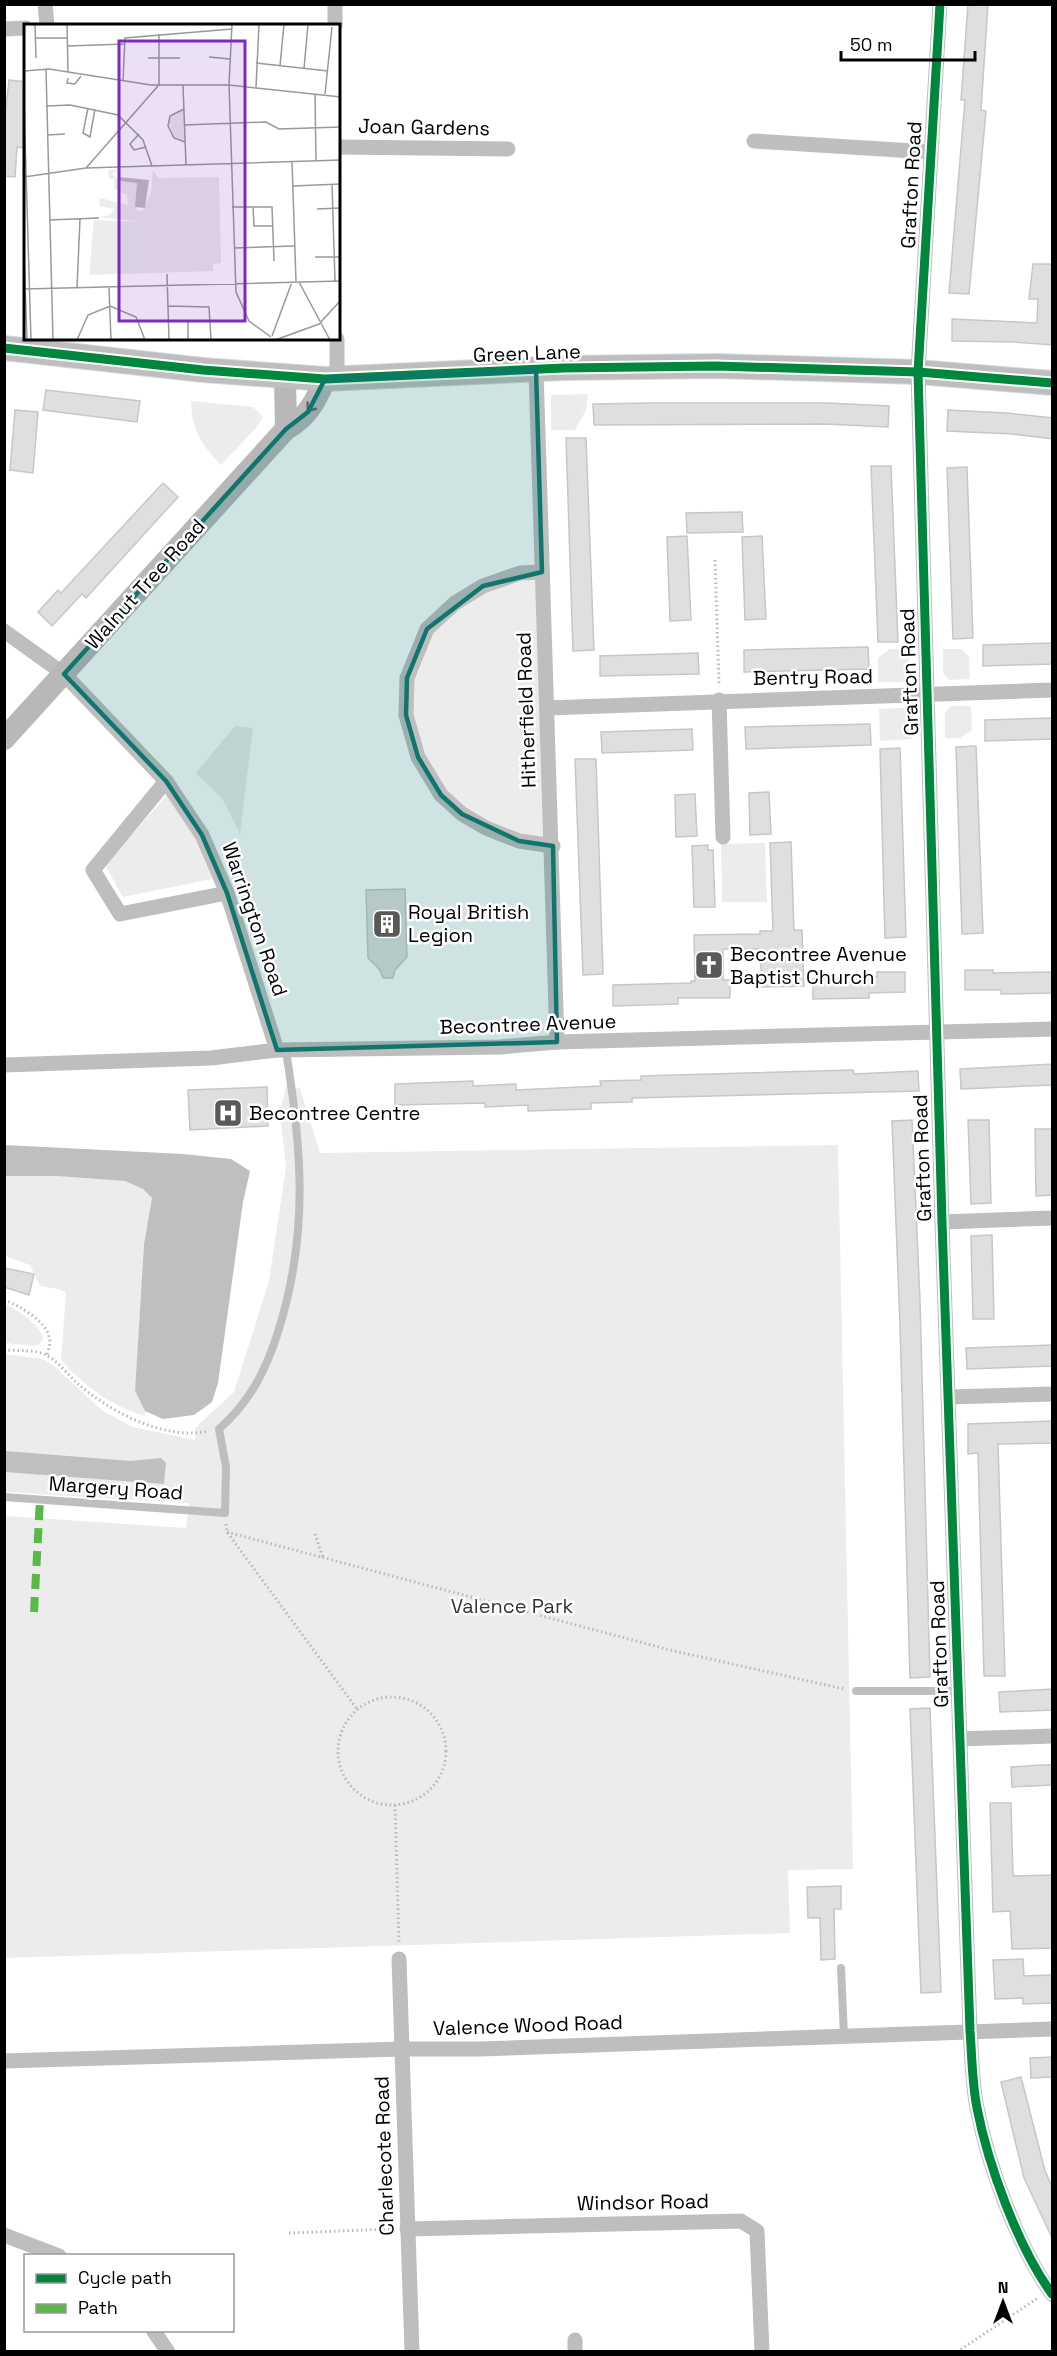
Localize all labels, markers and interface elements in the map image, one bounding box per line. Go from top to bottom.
inset map [24,24,340,340]
scale bar [841,24,974,62]
text: 50 m [850,33,892,56]
street label: Joan Gardens [358,113,490,141]
street label: Grafton Road [895,121,927,249]
street label: Green Lane [473,338,581,368]
one-way arrow [306,402,317,413]
street label: Walnut Tree Road [79,513,211,655]
street label: Grafton Road [894,608,924,736]
street label: Hitherfield Road [510,632,542,788]
street label: Bentry Road [753,663,873,691]
street label: Warrington Road [216,838,294,1000]
place label: Royal British Legion [408,899,529,948]
building icon: Royal British Legion [371,908,403,940]
place label: Becontree Avenue Baptist Church [730,941,907,990]
church icon: Becontree Avenue Baptist Church [693,949,725,981]
street label: Becontree Avenue [439,1008,617,1040]
street label: Grafton Road [907,1094,937,1222]
hospital icon: Becontree Centre [212,1097,244,1129]
place label: Becontree Centre [249,1100,420,1126]
street label: Margery Road [48,1470,184,1506]
street label: Grafton Road [924,1580,954,1708]
park label: Valence Park [451,1593,574,1619]
street label: Valence Wood Road [433,2009,623,2041]
street label: Charlecote Road [368,2076,400,2236]
street label: Windsor Road [577,2188,709,2216]
legend [24,2254,234,2332]
text: Cycle path [78,2266,172,2289]
north arrow [973,2272,1033,2332]
text: N [998,2277,1008,2298]
text: Path [78,2296,118,2319]

